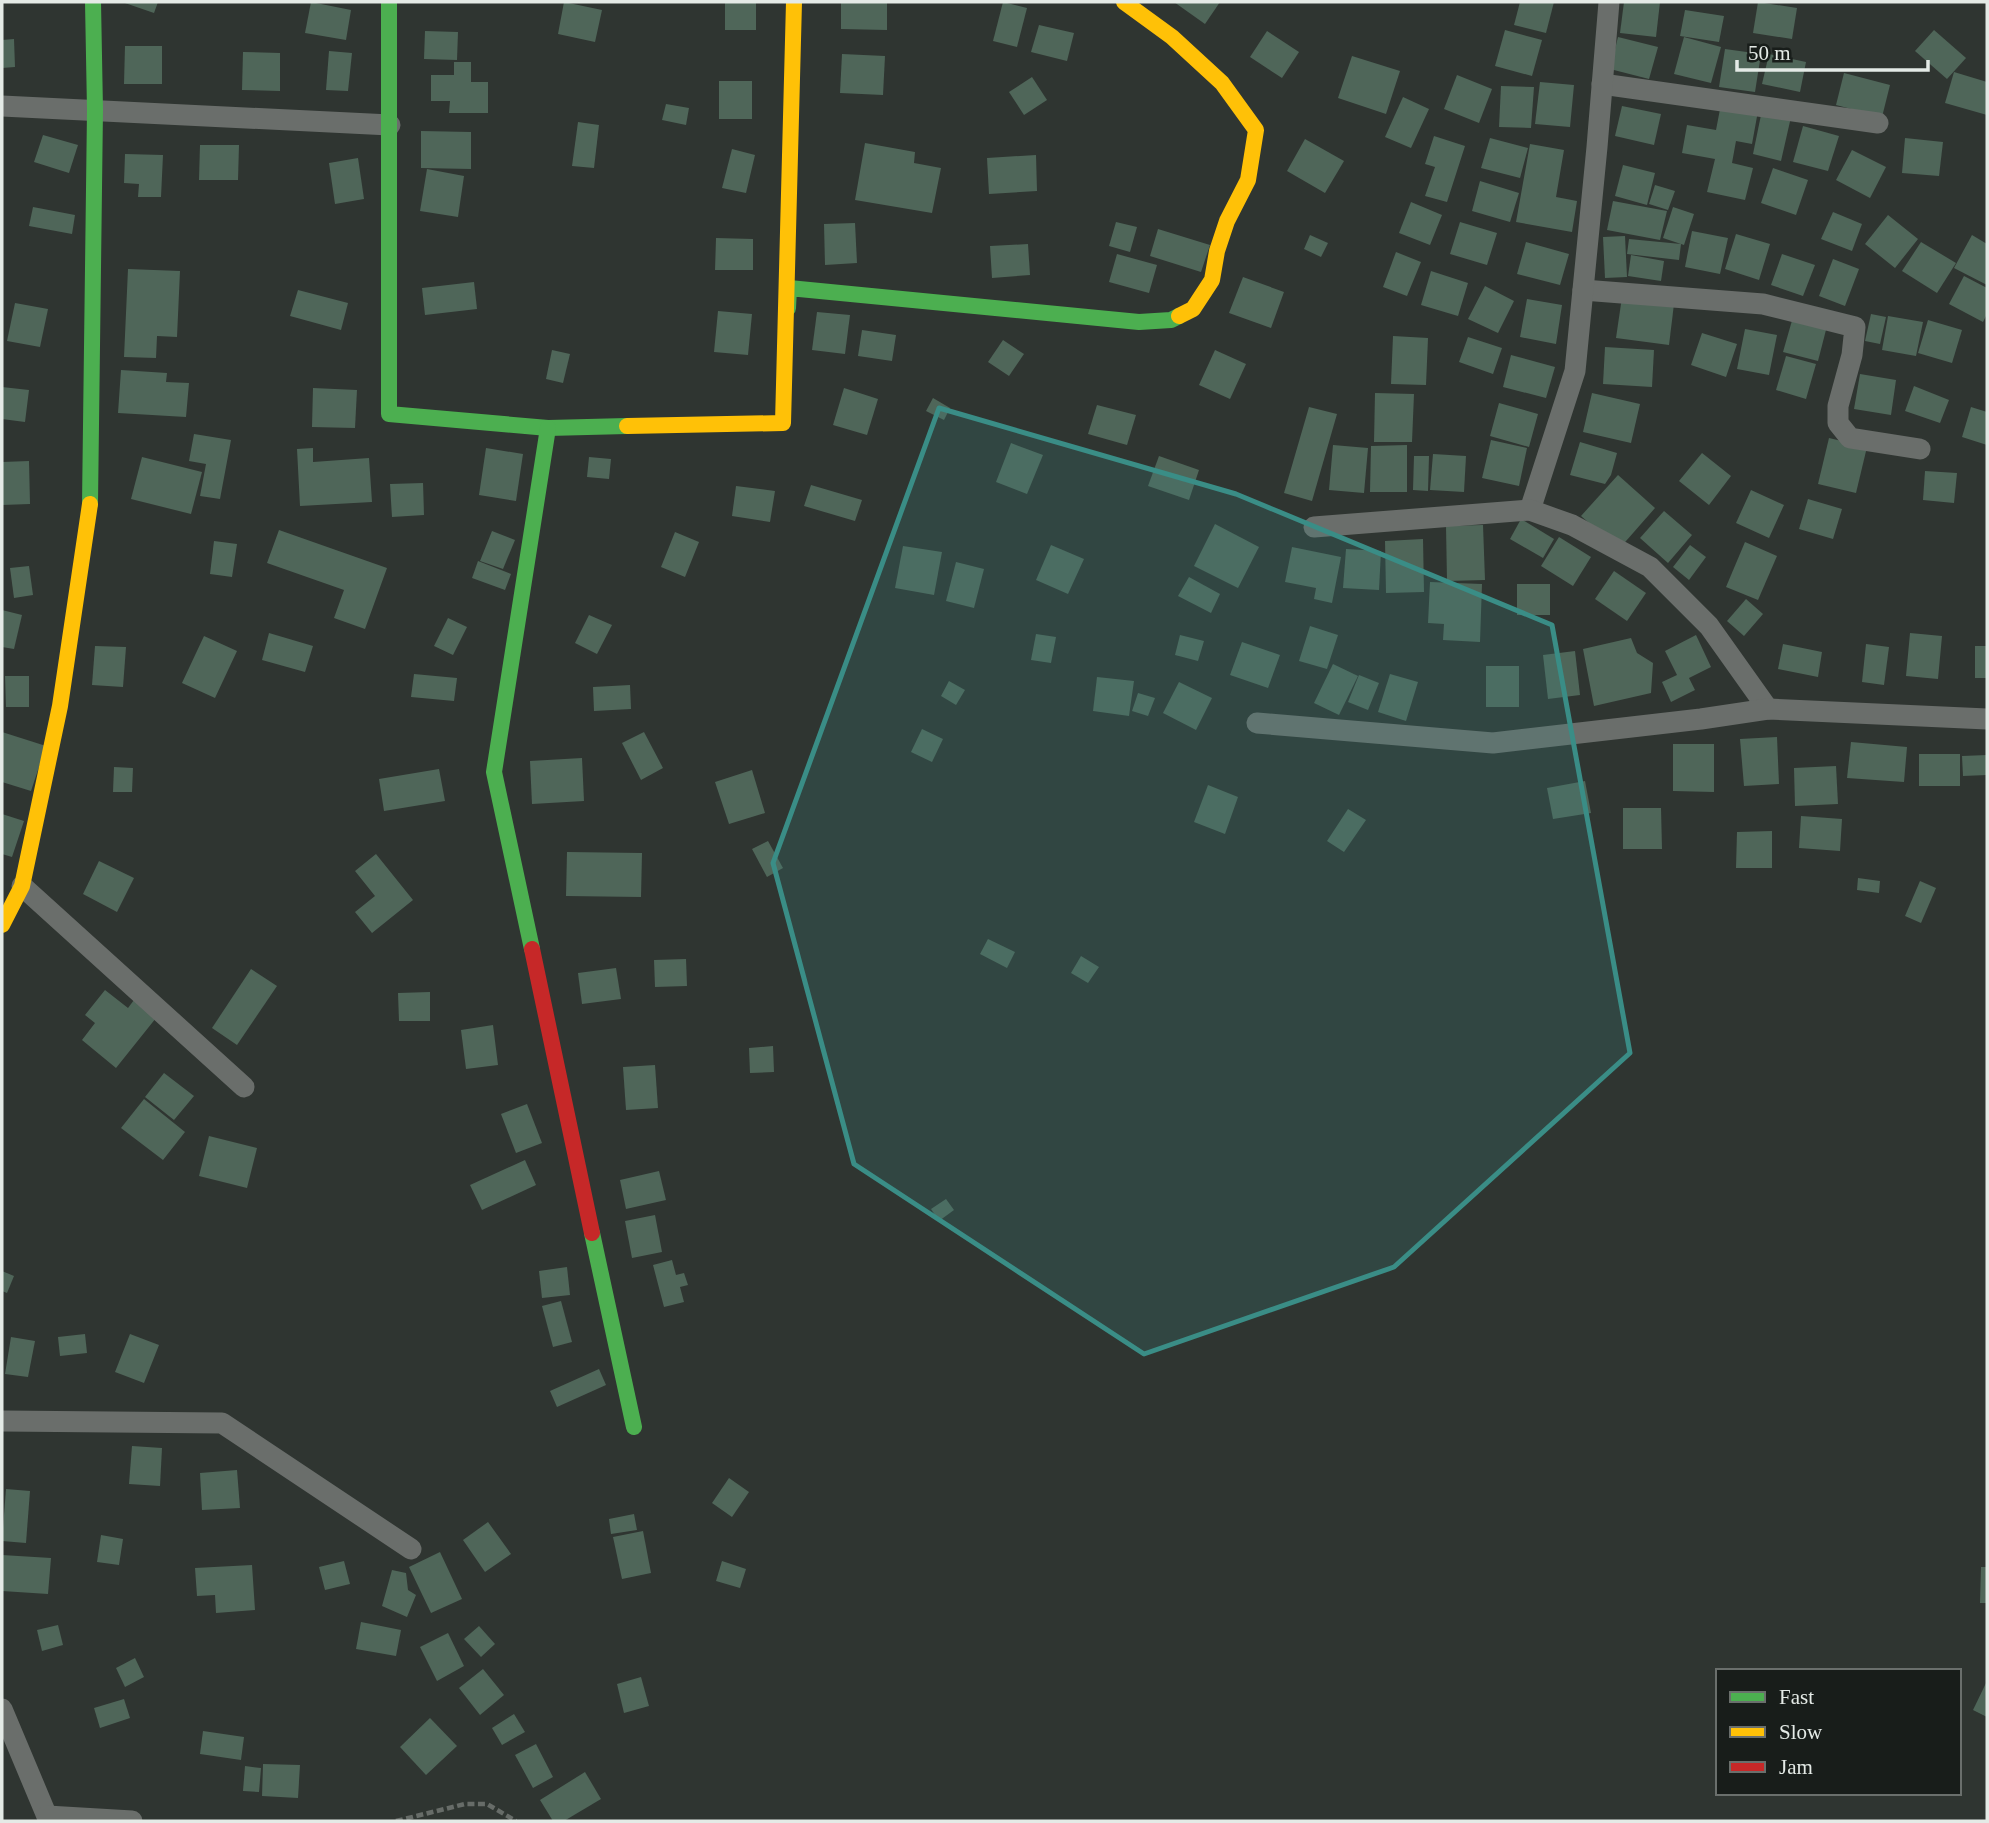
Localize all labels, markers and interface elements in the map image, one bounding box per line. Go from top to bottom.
scale bar [1737,28,1928,72]
text: 50 m [1748,41,1791,65]
legend [1716,1669,1961,1795]
text: Fast [1779,1685,1814,1709]
text: Slow [1779,1720,1823,1744]
text: Jam [1779,1755,1813,1779]

